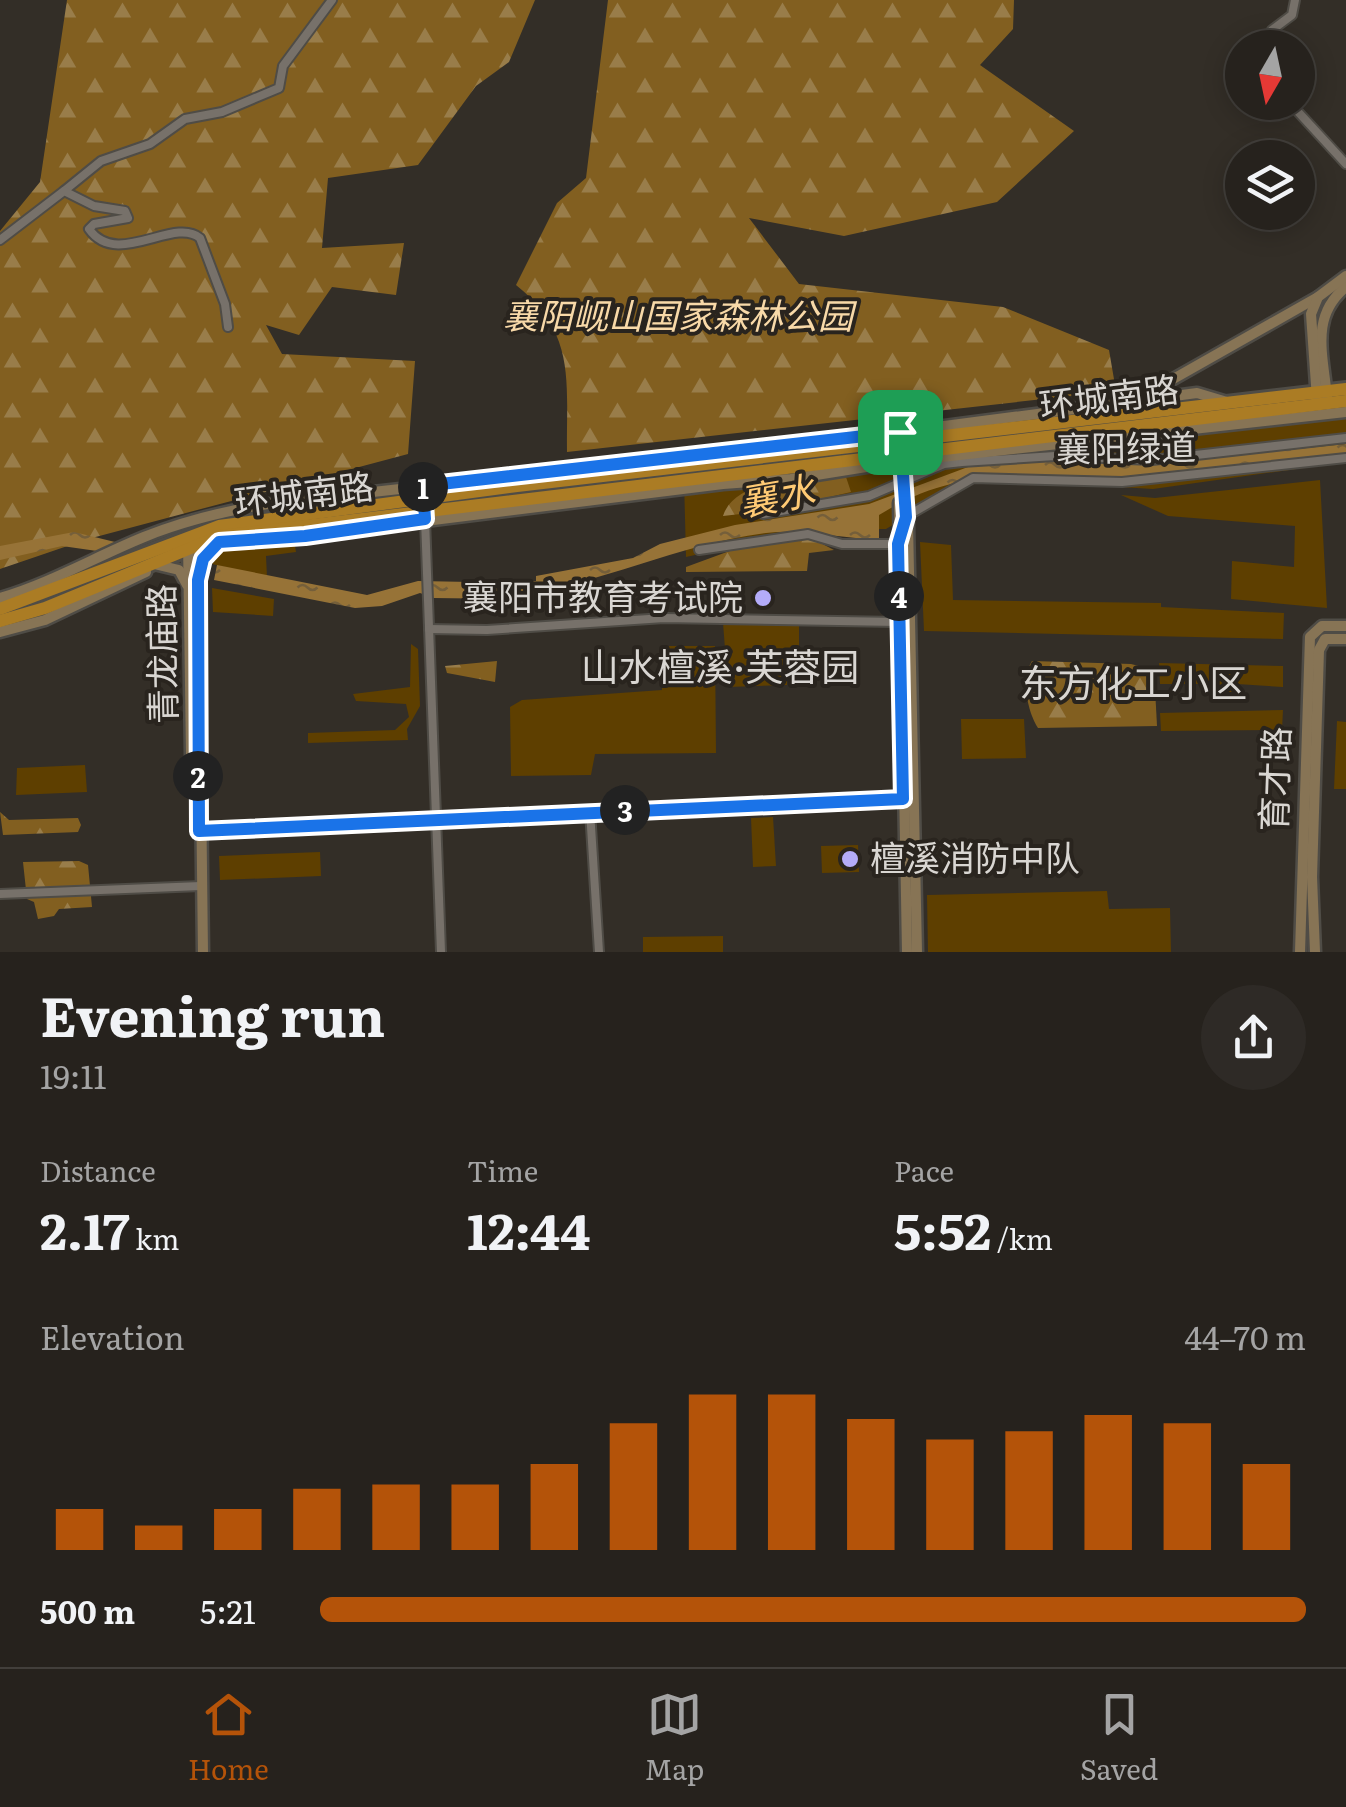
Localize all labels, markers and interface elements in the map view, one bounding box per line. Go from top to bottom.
north arrow [1225,30,1315,120]
map controls [1225,30,1315,230]
button: layers [1225,140,1315,230]
park label: 襄阳岘山国家森林公园 [503,288,858,340]
street label: 环城南路 [1036,361,1181,429]
pin [858,390,943,475]
icon: arrive [873,405,928,460]
street label: 襄阳绿道 [1055,419,1196,473]
street label: 环城南路 [231,458,376,526]
water label: 襄水 [734,459,821,528]
pin: 1 [398,462,448,512]
text: 1 [417,466,429,508]
place label: 襄阳市教育考试院 [463,569,743,621]
pin: 4 [874,571,924,621]
text: 4 [891,575,907,617]
street label: 青龙庙路 [133,584,187,725]
marker: 襄阳市教育考试院 [752,587,774,609]
district label: 山水檀溪·芙蓉园 [581,636,859,693]
district label: 东方化工小区 [1019,652,1247,709]
street label: 育才路 [1245,726,1301,832]
pin: 2 [173,751,223,801]
text: 2 [190,755,206,797]
pin: 3 [600,785,650,835]
text: 3 [617,789,633,831]
place label: 檀溪消防中队 [870,830,1080,882]
marker: 檀溪消防中队 [839,848,861,870]
text: Evening run [40,972,385,1054]
button: share [1201,985,1306,1090]
text: 19:11 [40,1051,106,1099]
text: Distance [40,1149,156,1191]
text: Time [467,1149,538,1191]
text: Pace [894,1149,954,1191]
text: 2.17 [40,1191,130,1265]
text: 12:44 [467,1191,590,1265]
text: 5:52 [894,1191,991,1265]
text: km [130,1217,179,1259]
text: /km [991,1217,1053,1259]
text: Elevation [40,1312,185,1360]
text: 44–70 m [1184,1312,1306,1360]
text: 500 m [40,1586,135,1634]
text: 5:21 [200,1586,256,1634]
tab: Home [188,1687,269,1789]
tab: Map [645,1687,704,1789]
tab: Saved [1080,1687,1158,1789]

